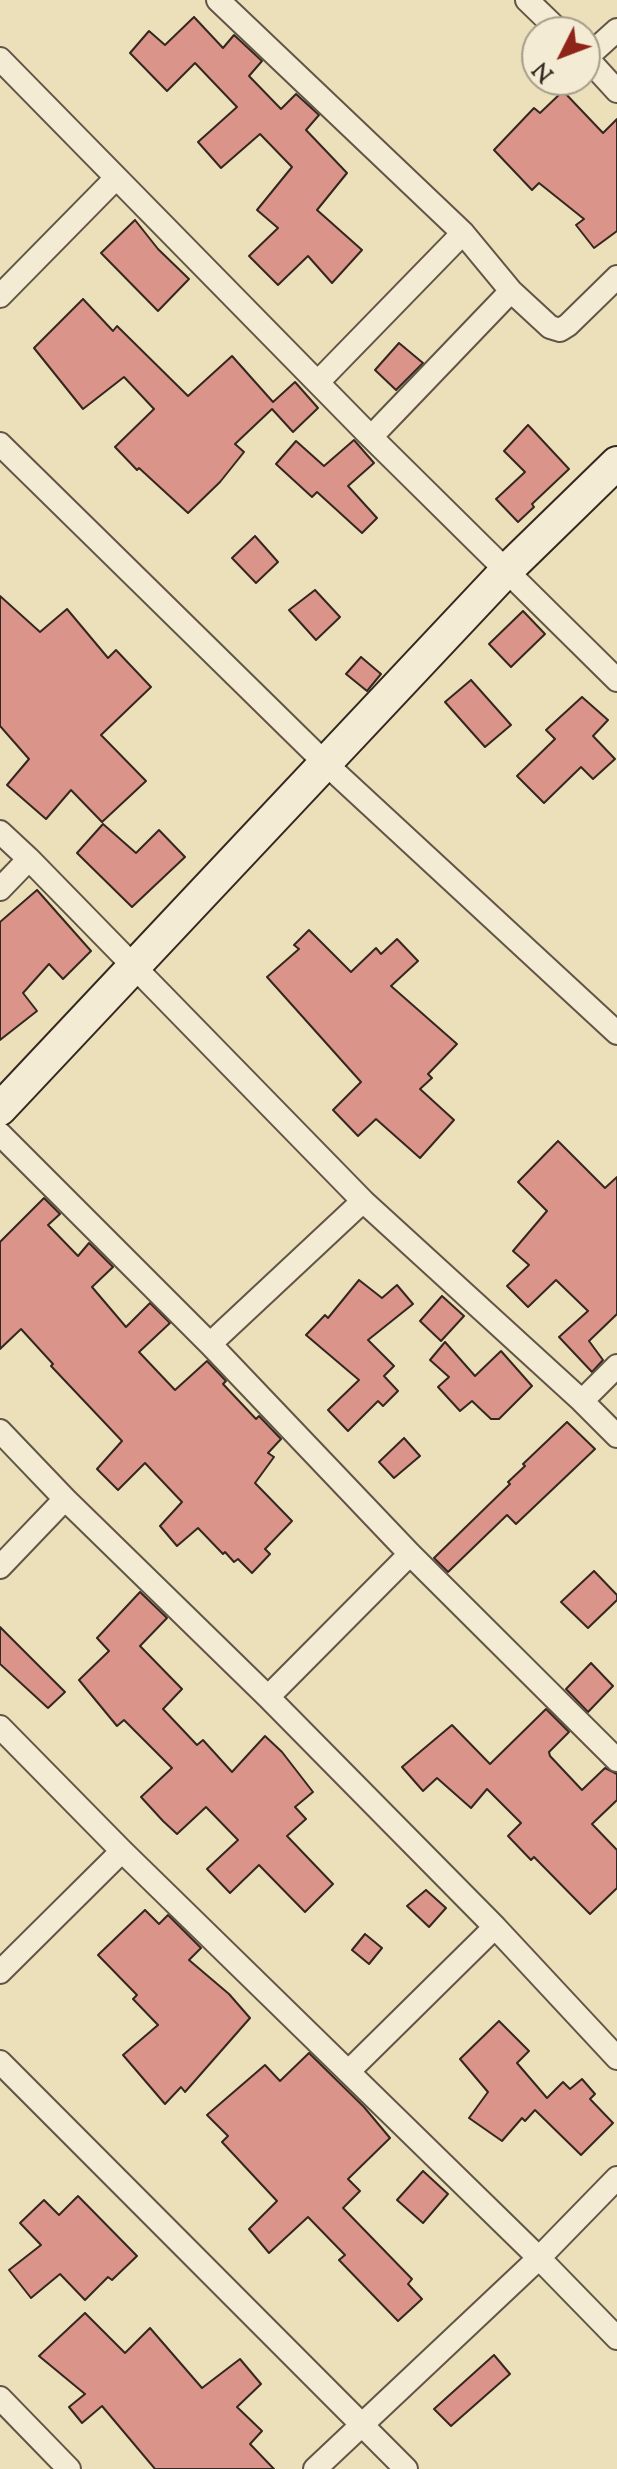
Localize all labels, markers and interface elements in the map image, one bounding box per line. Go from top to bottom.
north arrow [521,16,601,96]
text: N [527,53,562,88]

